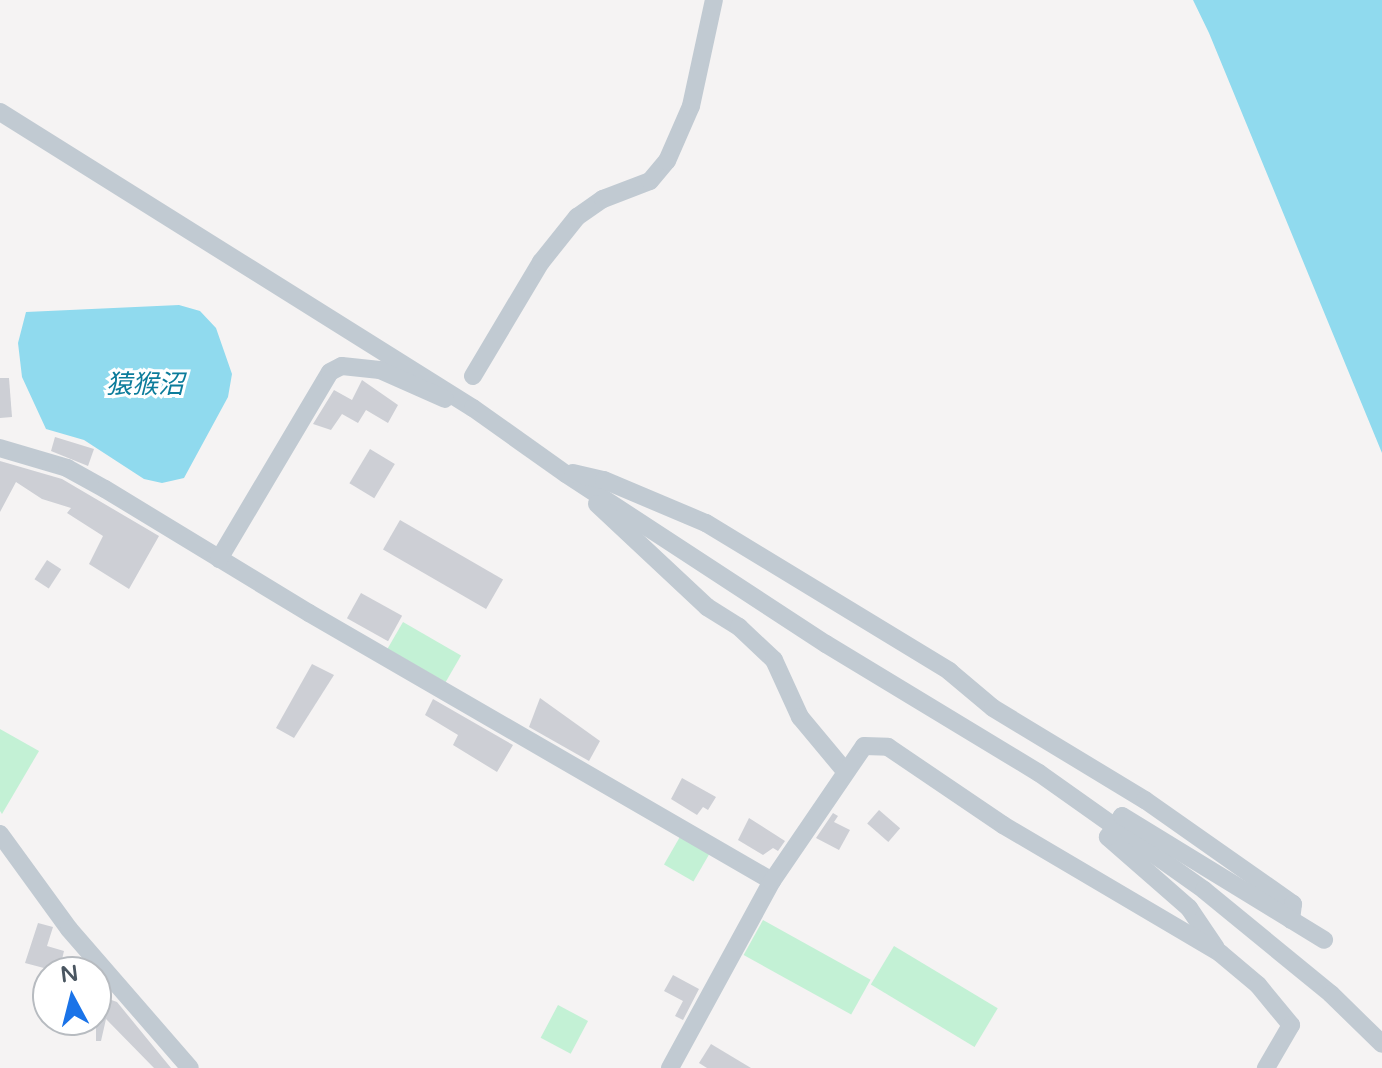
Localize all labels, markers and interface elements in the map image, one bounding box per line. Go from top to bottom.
water label: 猿猴沼 [106,369,184,401]
north arrow [32,956,112,1036]
text: N [59,960,80,988]

